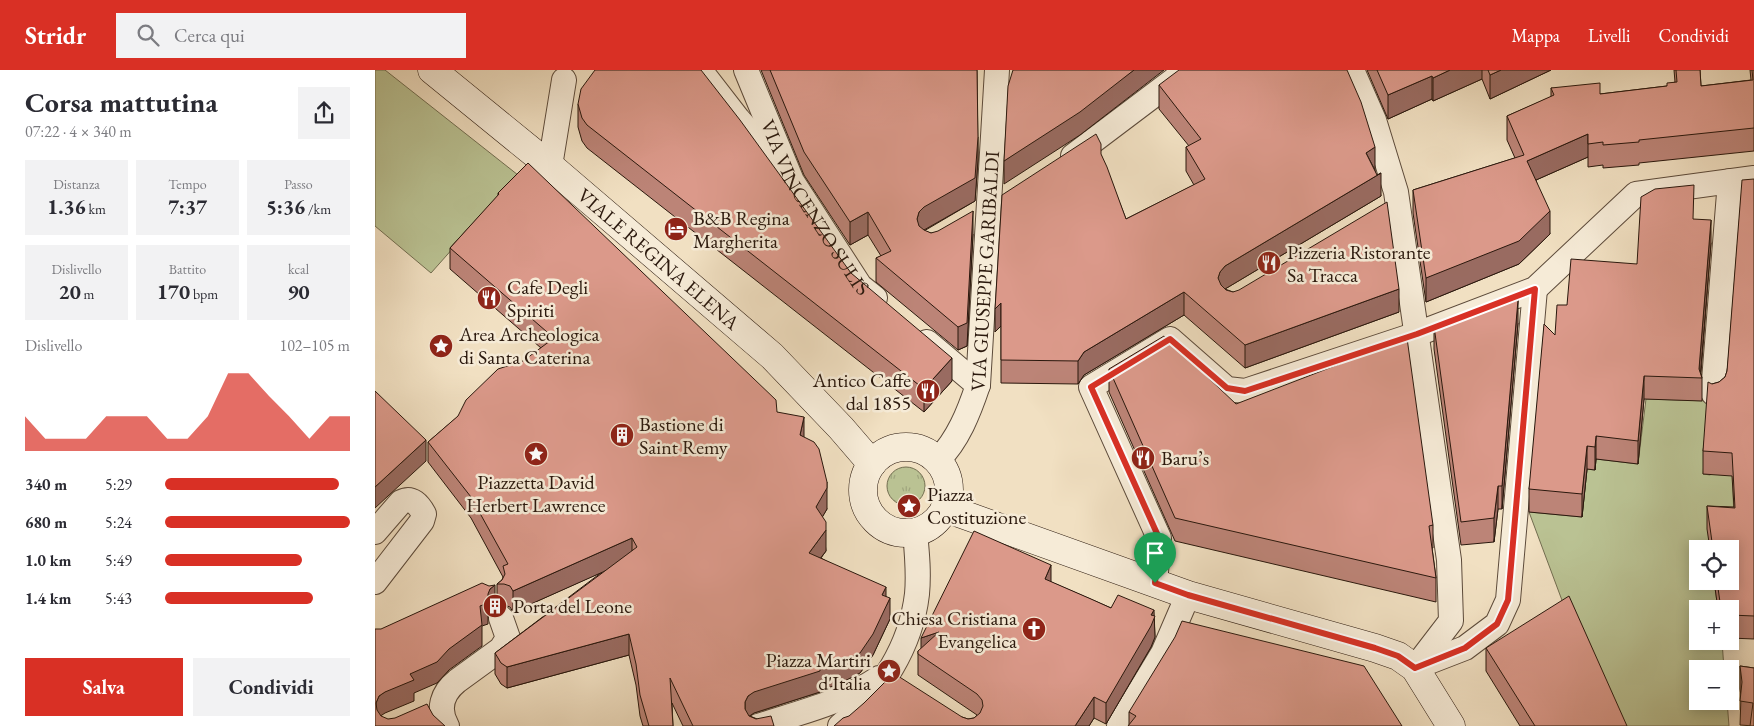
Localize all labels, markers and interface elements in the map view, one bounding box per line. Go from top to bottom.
search box [116,13,466,58]
text: Stridr [25,20,86,51]
icon: search [134,21,162,49]
text: Cerca qui [174,23,245,48]
text: Mappa [1511,24,1560,47]
text: Livelli [1588,24,1630,47]
text: Condividi [1658,24,1729,47]
text: Corsa mattutina [25,84,218,120]
button: share [298,87,350,139]
street label: VIA VINCENZO SULIS [755,115,874,301]
text: 07:22 · 4 × 340 m [25,121,132,142]
street label: VIA GIUSEPPE GARIBALDI [965,150,1005,392]
text: Distanza [53,175,100,193]
text: Tempo [168,175,207,193]
text: Passo [284,175,313,193]
street label: VIALE REGINA ELENA [572,182,745,336]
text: 1.36 [47,193,86,220]
text: 7:37 [168,193,207,220]
text: 5:36 [266,193,305,220]
text: km [86,200,106,218]
text: /km [305,200,331,218]
place label: B&B Regina Margherita [693,205,790,254]
hotel icon: B&B Regina Margherita [663,216,689,242]
place label: Pizzeria Ristorante Sa Tracca [1287,239,1431,288]
restaurant icon: Pizzeria Ristorante Sa Tracca [1256,250,1282,276]
text: Dislivello [51,260,102,278]
text: Battito [169,260,206,278]
text: kcal [288,260,309,278]
place label: Cafe Degli Spiriti [507,274,588,323]
text: 20 [59,278,81,305]
text: 170 [157,278,190,305]
text: 90 [287,278,310,305]
text: m [81,285,94,303]
text: bpm [190,285,218,303]
restaurant icon: Cafe Degli Spiriti [476,285,502,311]
place label: Area Archeologica di Santa Caterina [458,321,600,370]
place icon: Area Archeologica di Santa Caterina [428,333,454,359]
text: Dislivello [25,335,82,356]
text: 102–105 m [279,335,350,356]
place label: Antico Caffe dal 1855 [812,367,911,416]
restaurant icon: Antico Caffe dal 1855 [915,378,941,404]
place label: Bastione di Saint Remy [639,411,728,460]
building icon: Bastione di Saint Remy [609,422,635,448]
place icon: Piazzetta David Herbert Lawrence [523,441,549,467]
restaurant icon: Baru’s [1130,445,1156,471]
place label: Baru’s [1161,445,1209,471]
place label: Piazzetta David Herbert Lawrence [466,469,606,518]
text: 340 m [25,474,67,495]
text: 5:29 [105,474,132,495]
place label: Piazza Costituzione [927,481,1026,530]
place icon: Piazza Costituzione [896,493,922,519]
text: 680 m [25,512,67,533]
text: 5:24 [105,512,132,533]
pin [1134,532,1176,583]
icon: arrive [1141,539,1169,567]
map controls [1689,540,1739,710]
button: locate [1689,540,1739,590]
text: 1.0 km [25,550,71,571]
text: 5:49 [105,550,132,571]
text: 1.4 km [25,588,71,609]
text: 5:43 [105,588,132,609]
building icon: Porta del Leone [482,593,508,619]
place label: Porta del Leone [513,593,632,619]
button: + [1689,600,1739,650]
place label: Chiesa Cristiana Evangelica [891,605,1017,654]
church icon: Chiesa Cristiana Evangelica [1021,616,1047,642]
place label: Piazza Martiri d'Italia [765,647,871,696]
button: Salva [25,658,183,716]
button: Condividi [193,658,350,716]
place icon: Piazza Martiri d'Italia [876,658,902,684]
button: − [1689,660,1739,710]

